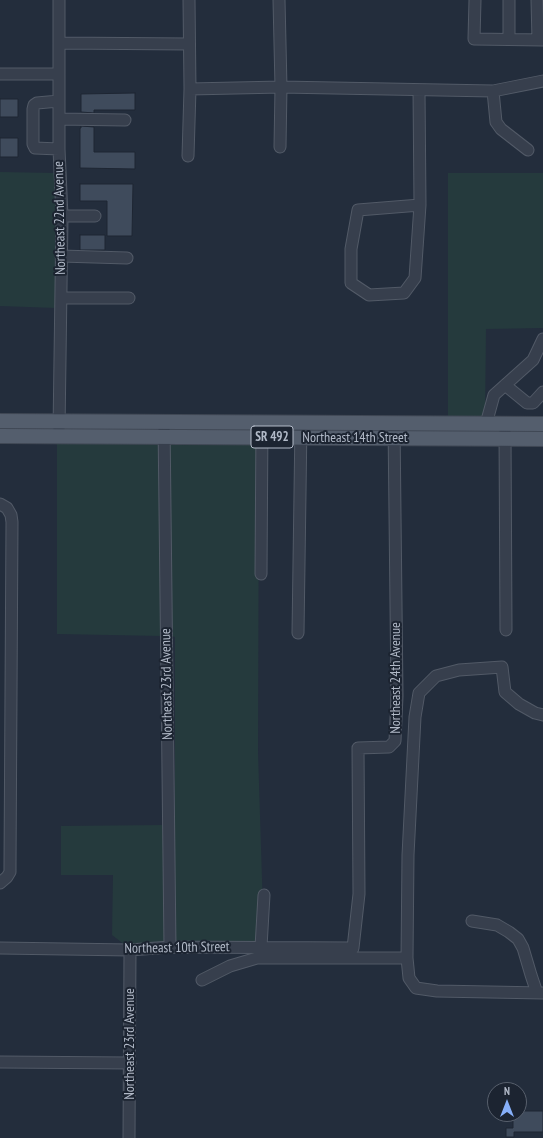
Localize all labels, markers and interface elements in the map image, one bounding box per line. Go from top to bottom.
street label: Northeast 22nd Avenue [51,161,69,275]
road number: SR 492 [251,426,293,448]
street label: Northeast 14th Street [302,430,408,446]
street label: Northeast 24th Avenue [388,622,404,734]
street label: Northeast 23rd Avenue [158,628,176,740]
street label: Northeast 10th Street [124,939,230,957]
street label: Northeast 23rd Avenue [122,988,138,1100]
north arrow [487,1082,527,1122]
text: N [504,1084,510,1098]

